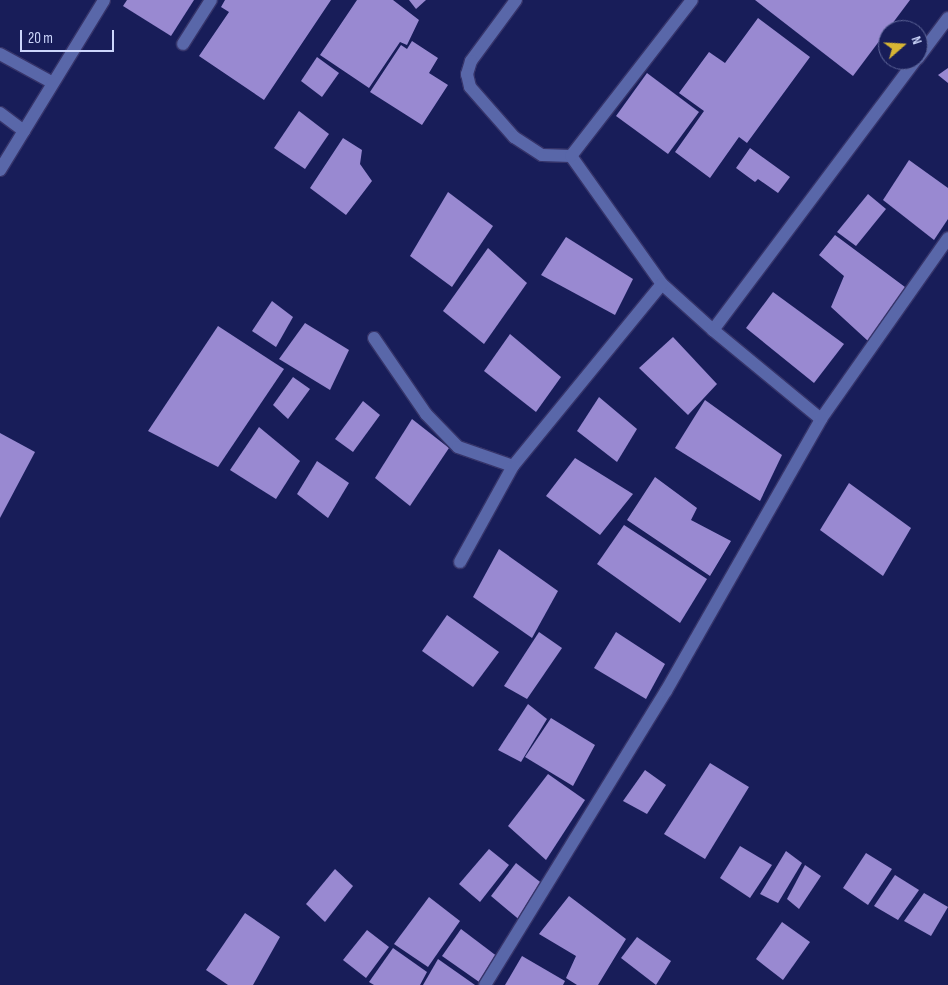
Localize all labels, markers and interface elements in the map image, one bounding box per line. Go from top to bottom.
scale bar [22,20,116,52]
north arrow [878,20,928,70]
text: 20 m [28,29,53,48]
text: N [907,34,926,47]

